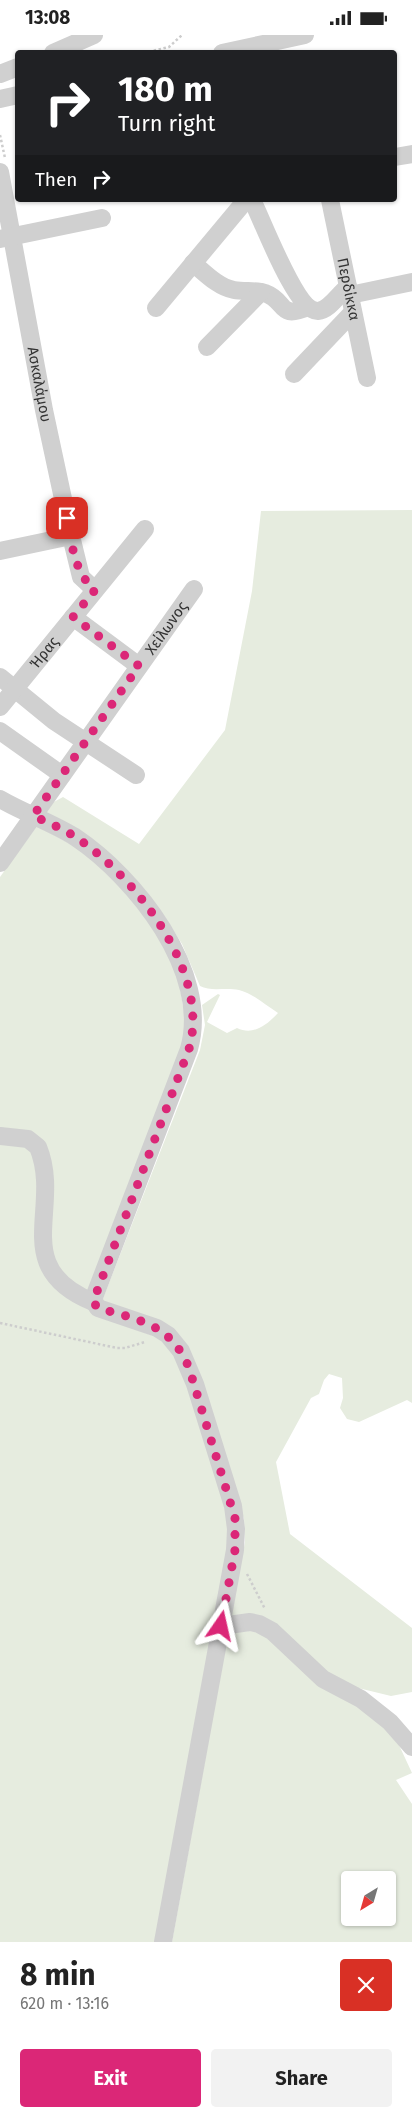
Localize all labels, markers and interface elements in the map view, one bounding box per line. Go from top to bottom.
text: 13:08 [25,6,70,29]
text: 180 m [118,68,213,110]
icon: right [35,70,100,135]
text: Turn right [118,110,215,137]
icon: right [87,165,115,193]
text: Then [35,168,77,191]
street label: Περδίκκα [333,256,364,322]
street label: Ασκαλάμου [23,345,55,424]
pin [46,497,88,539]
icon: arrive [53,504,81,532]
street label: Χείλωνος [141,598,191,658]
street label: Ήρας [26,633,63,672]
position arrow [194,1599,246,1651]
north arrow [341,1871,396,1926]
map controls [341,1871,396,1926]
text: 8 min [20,1957,96,1993]
button: close [340,1959,392,2011]
text: 620 m · 13:16 [20,1994,109,2013]
button: Exit [20,2049,201,2107]
button: Share [211,2049,392,2107]

